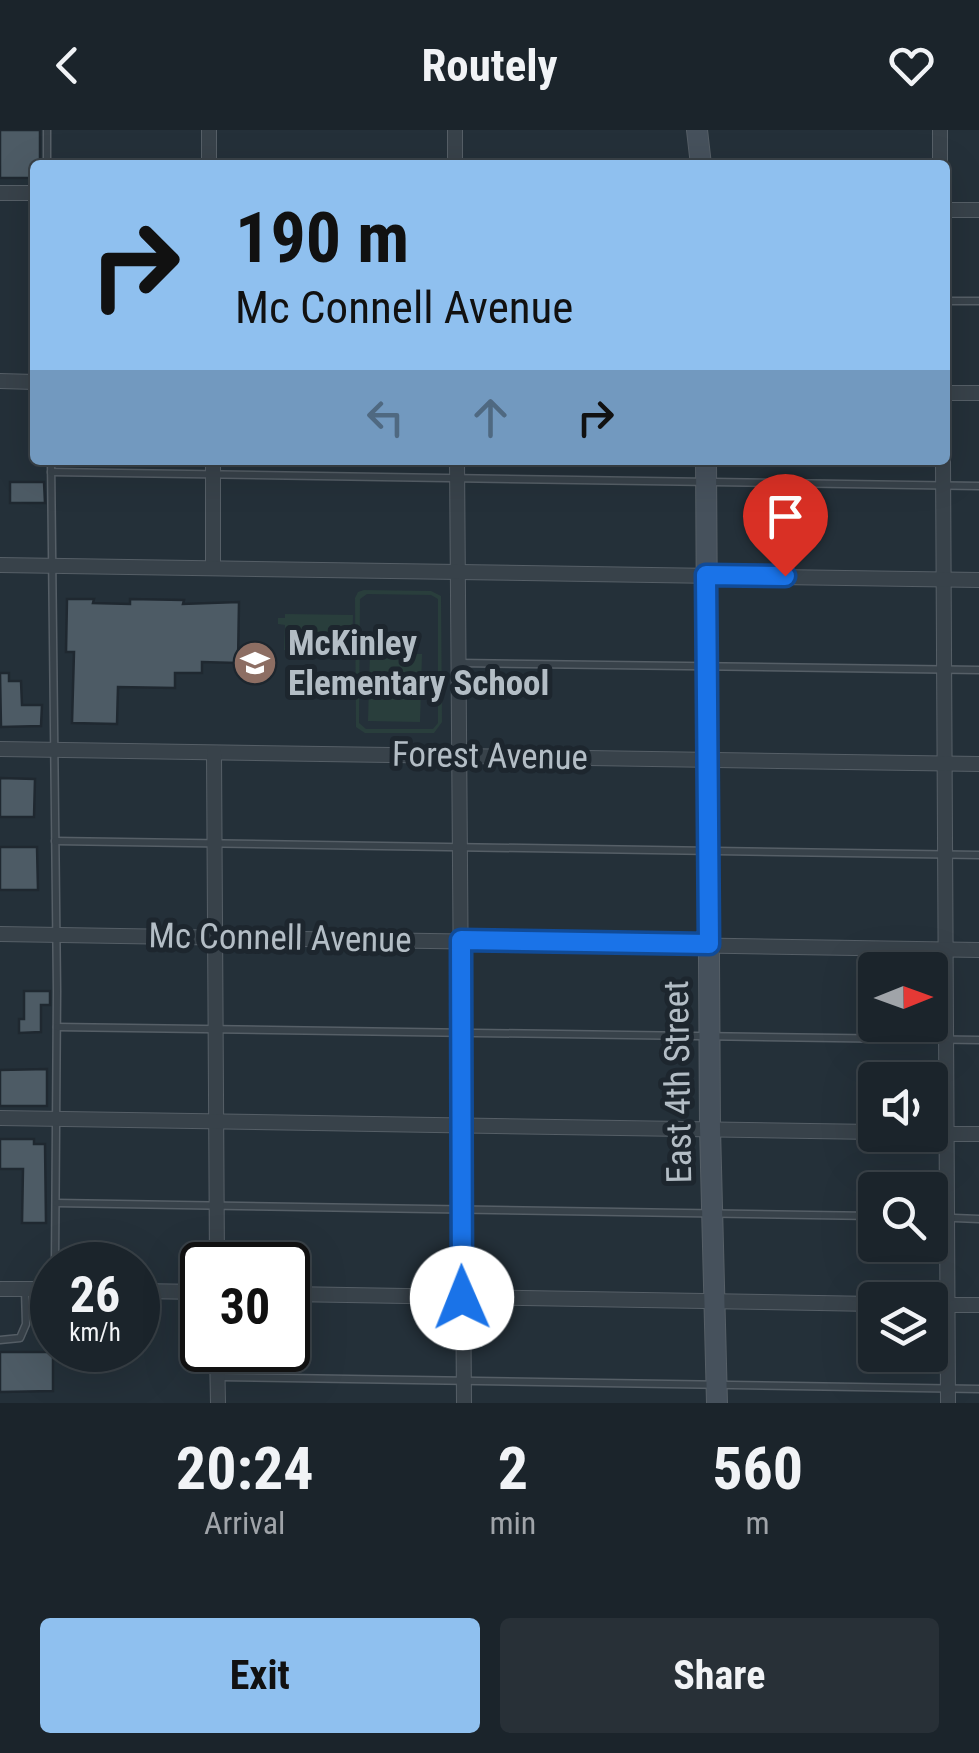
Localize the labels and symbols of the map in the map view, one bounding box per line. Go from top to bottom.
pin [743,474,828,577]
place label: McKinley Elementary School [288,623,549,704]
school or university icon: McKinley Elementary School [232,640,278,686]
street label: Forest Avenue [392,734,588,778]
street label: Mc Connell Avenue [148,915,412,961]
north arrow [858,952,948,1042]
street label: East 4th Street [656,980,700,1184]
speed limit sign: 30 [180,1242,310,1372]
position arrow [410,1246,514,1350]

